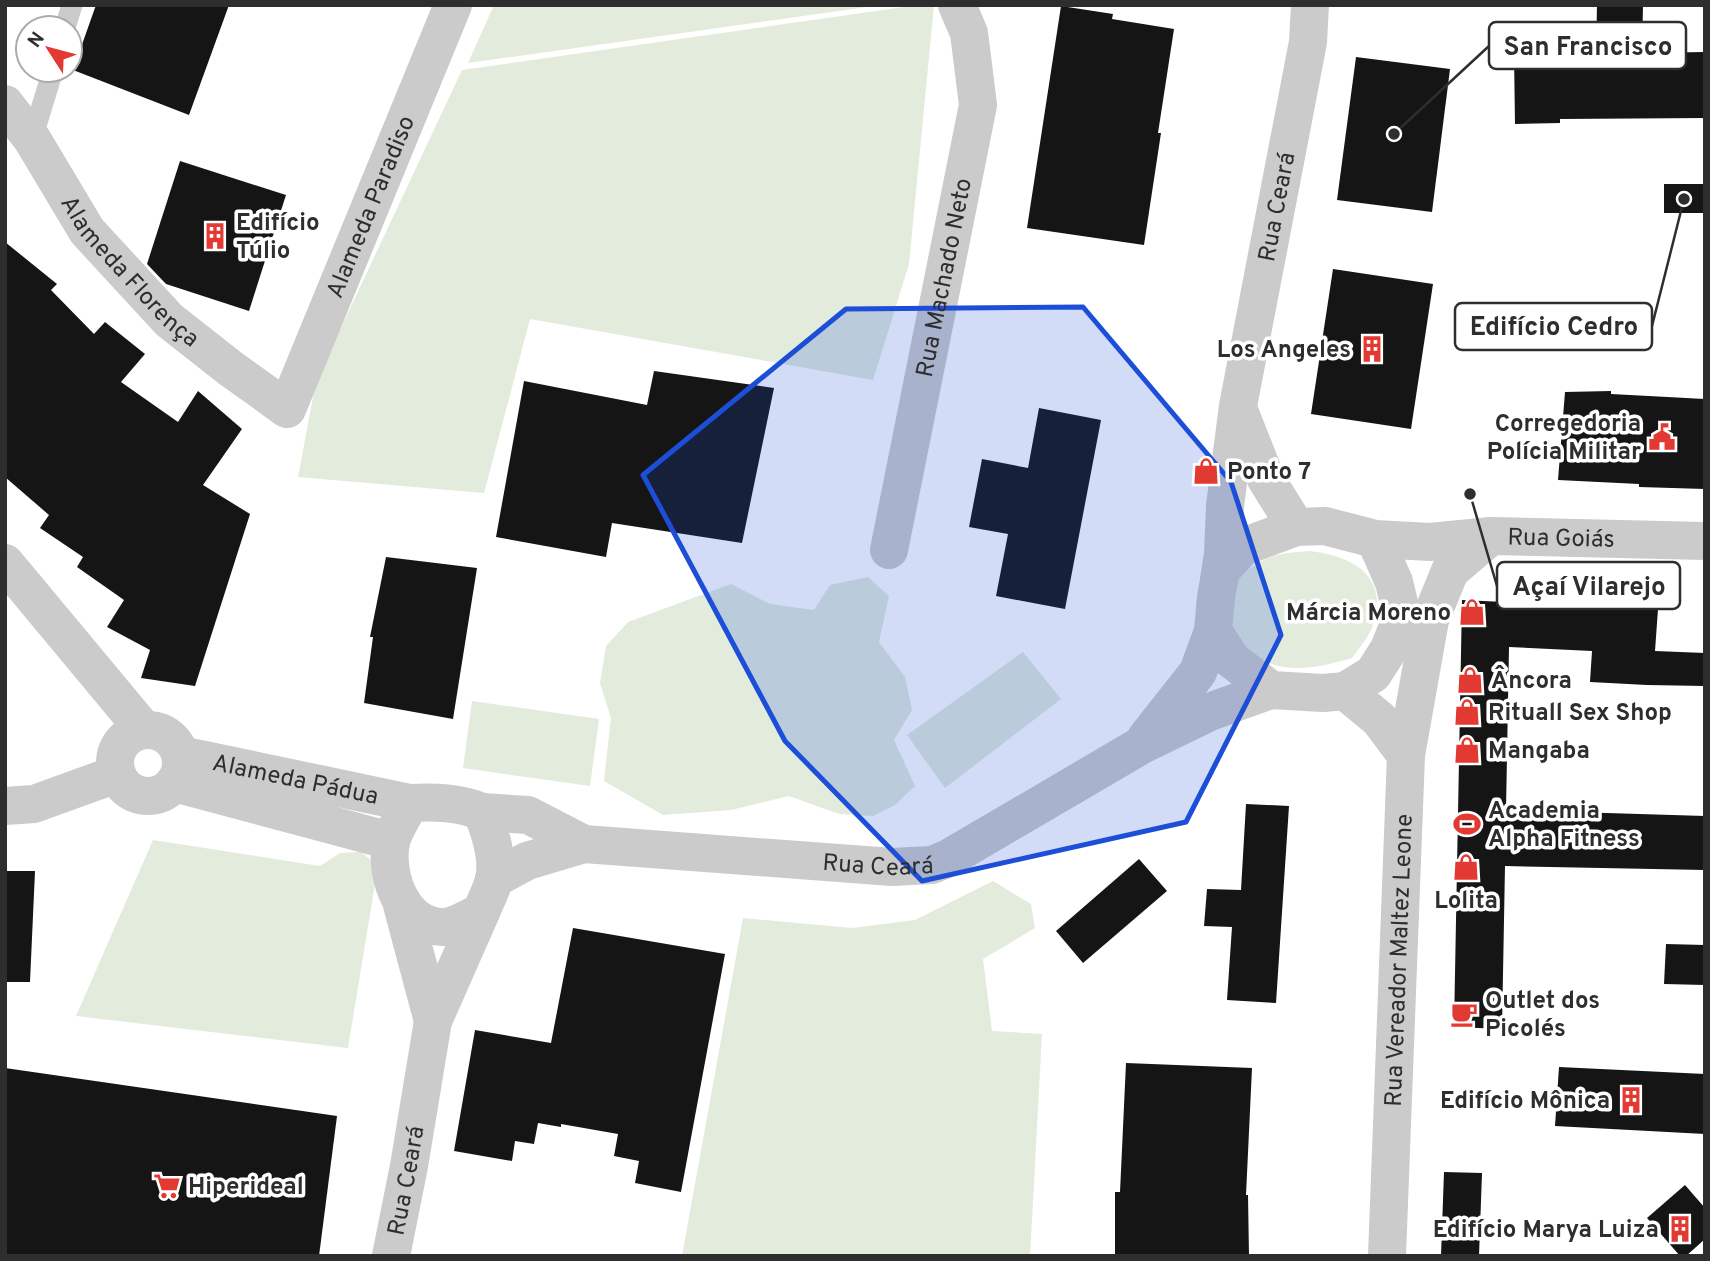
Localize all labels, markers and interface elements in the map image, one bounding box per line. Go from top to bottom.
north arrow [14,14,84,84]
callout: San Francisco [1489,22,1686,69]
text: N [23,28,51,53]
text: San Francisco [1504,32,1672,65]
street label: Alameda Paradiso [321,112,423,303]
street label: Rua Ceará [1253,150,1303,265]
street label: Rua Machado Neto [911,176,980,380]
street label: Alameda Florença [53,191,204,355]
place label: Edifício Túlio [236,209,320,267]
building icon: Edifício Túlio [200,221,230,251]
callout: Edifício Cedro [1455,303,1652,350]
text: Edifício Cedro [1470,312,1638,345]
building icon: Los Angeles [1357,334,1387,364]
place label: Los Angeles [1217,336,1351,366]
place label: Corregedoria Polícia Militar [1487,410,1641,468]
public building icon: Corregedoria Polícia Militar [1647,422,1677,452]
shop icon: Ponto 7 [1191,456,1221,486]
place label: Ponto 7 [1227,458,1311,488]
street label: Rua Goiás [1507,523,1615,556]
callout: Açaí Vilarejo [1497,562,1680,609]
text: Açaí Vilarejo [1512,572,1666,605]
shop icon: Márcia Moreno [1457,597,1487,627]
place label: Márcia Moreno [1286,599,1451,629]
shop icon: Âncora [1455,665,1485,695]
place label: Âncora [1491,665,1572,697]
shop icon: Rituall Sex Shop [1452,697,1482,727]
place label: Rituall Sex Shop [1488,699,1672,729]
shop icon: Mangaba [1452,735,1482,765]
place label: Mangaba [1488,737,1590,767]
street label: Alameda Pádua [209,749,381,813]
place label: Academia Alpha Fitness [1488,797,1640,855]
sports icon: Academia Alpha Fitness [1452,809,1482,839]
street label: Rua Vereador Maltez Leone [1380,813,1421,1107]
street label: Rua Ceará [821,849,934,884]
shop icon: Lolita [1451,852,1481,882]
place label: Lolita [1434,887,1498,917]
place label: Outlet dos Picolés [1485,987,1600,1045]
cafe icon: Outlet dos Picolés [1449,999,1479,1029]
building icon: Edifício Mônica [1616,1085,1646,1115]
place label: Edifício Mônica [1440,1087,1610,1117]
street label: Rua Ceará [382,1124,432,1238]
supermarket icon: Hiperideal [152,1171,182,1201]
place label: Hiperideal [188,1173,304,1203]
building icon: Edifício Marya Luiza [1665,1214,1695,1244]
place label: Edifício Marya Luiza [1433,1216,1659,1246]

